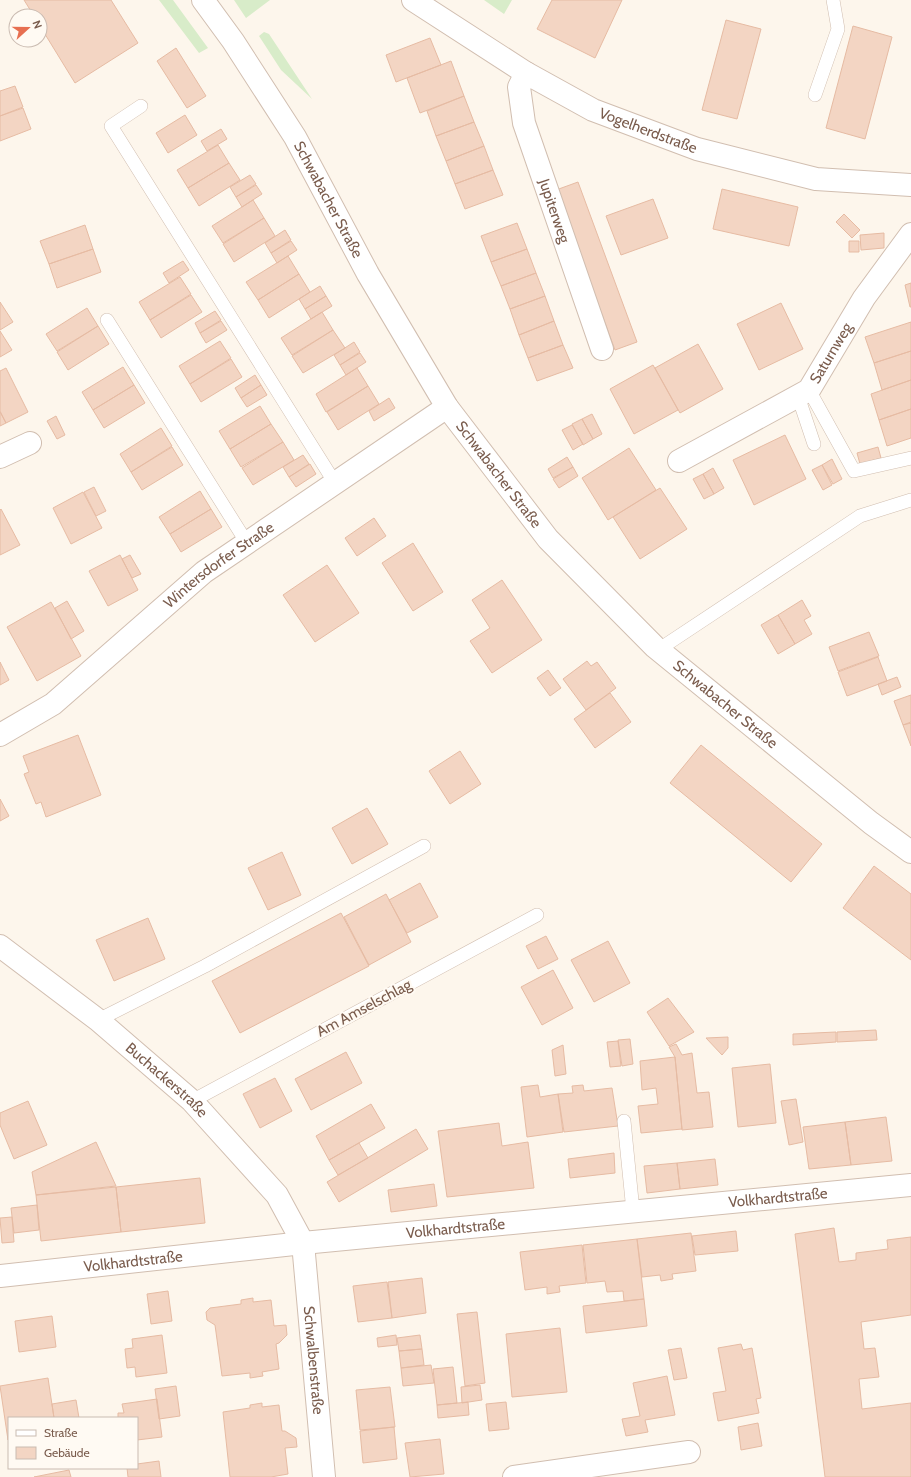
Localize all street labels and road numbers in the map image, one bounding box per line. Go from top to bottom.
street label: Vogelherdstraße [597,104,700,157]
street label: Schwabacher Straße [290,138,367,261]
street label: Jupiterweg [535,176,574,246]
street label: Saturnweg [806,319,856,387]
street label: Schwabacher Straße [452,418,545,532]
street label: Wintersdorfer Straße [160,518,278,612]
street label: Schwabacher Straße [669,656,782,752]
street label: Am Amselschlag [313,975,415,1041]
street label: Buchackerstraße [122,1039,212,1121]
street label: Volkhardtstraße [728,1184,829,1211]
street label: Volkhardtstraße [405,1215,506,1242]
street label: Volkhardtstraße [83,1247,184,1276]
street label: Schwalbenstraße [300,1305,327,1416]

